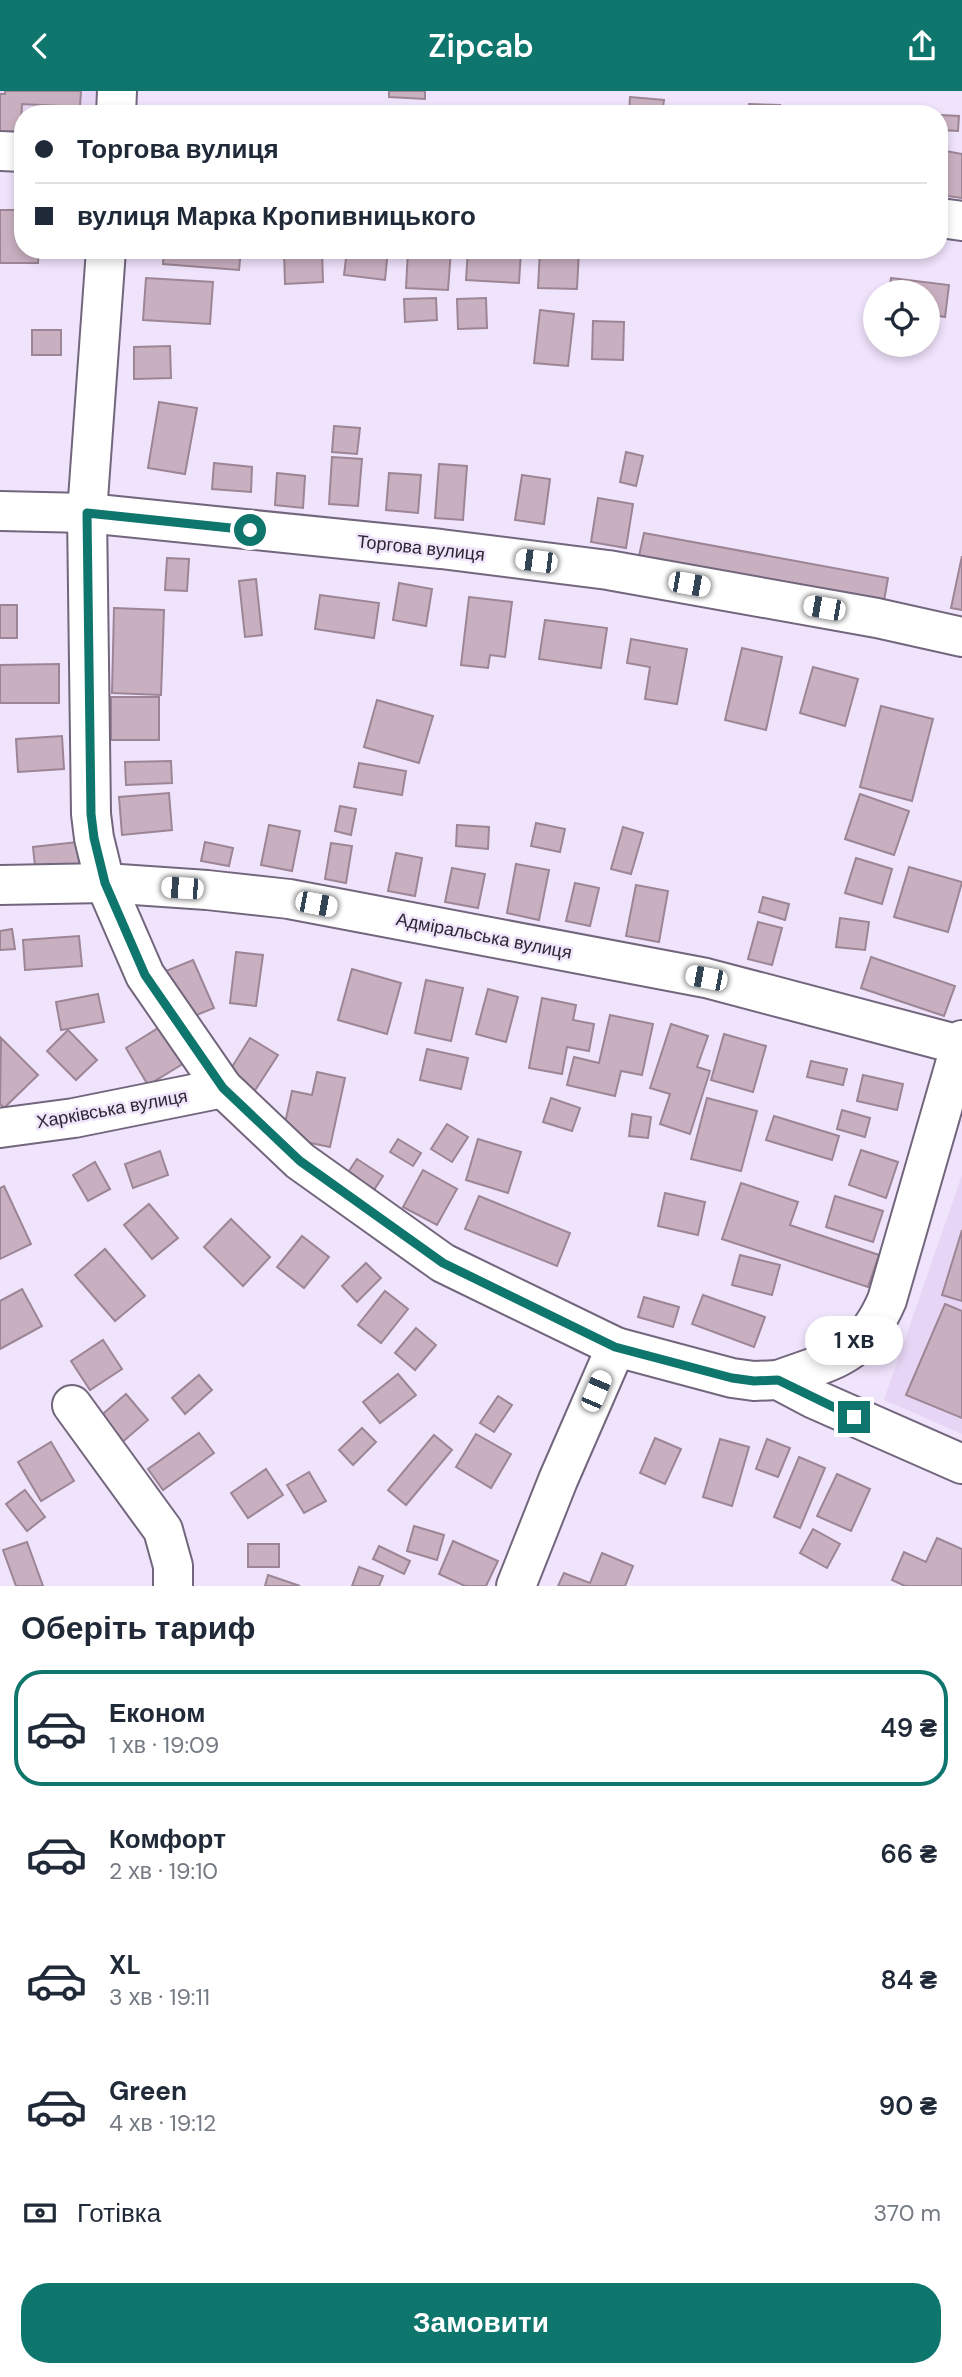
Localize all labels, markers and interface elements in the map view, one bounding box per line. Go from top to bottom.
text: Zipcab [428,25,534,67]
icon: back [21,27,59,65]
icon: share [903,27,941,65]
text: Торгова вулиця [77,132,279,166]
text: вулиця Марка Кропивницького [77,199,476,233]
map controls [863,280,940,357]
button: locate [863,280,940,357]
route start [234,514,266,546]
street label: Торгова вулиця [356,529,486,567]
car [514,548,559,574]
car [667,570,712,598]
car [802,594,847,622]
car [161,876,204,900]
car [294,890,339,918]
street label: Адміральська вулиця [394,907,574,965]
car [684,964,729,992]
street label: Харківська вулиця [35,1084,189,1134]
callout: 1 хв [805,1315,903,1365]
text: 1 хв [834,1325,874,1355]
car [579,1368,614,1414]
route end [838,1401,870,1433]
text: Оберіть тариф [21,1607,255,1649]
text: Економ [109,1696,205,1730]
icon: car [25,1697,88,1760]
text: 49 ₴ [880,1711,937,1745]
text: 1 хв · 19:09 [109,1730,219,1760]
text: Комфорт [109,1822,226,1856]
icon: car [25,1823,88,1886]
text: 66 ₴ [880,1837,937,1871]
text: 2 хв · 19:10 [109,1856,218,1886]
text: XL [109,1948,141,1982]
icon: car [25,1949,88,2012]
text: 84 ₴ [880,1963,937,1997]
text: 3 хв · 19:11 [109,1982,210,2012]
text: Green [109,2074,187,2108]
icon: car [25,2075,88,2138]
text: 90 ₴ [879,2089,937,2123]
text: 4 хв · 19:12 [109,2108,216,2138]
icon: cash [21,2194,59,2232]
text: Готівка [77,2196,161,2230]
text: 370 m [873,2198,941,2228]
button: Замовити [21,2283,941,2363]

